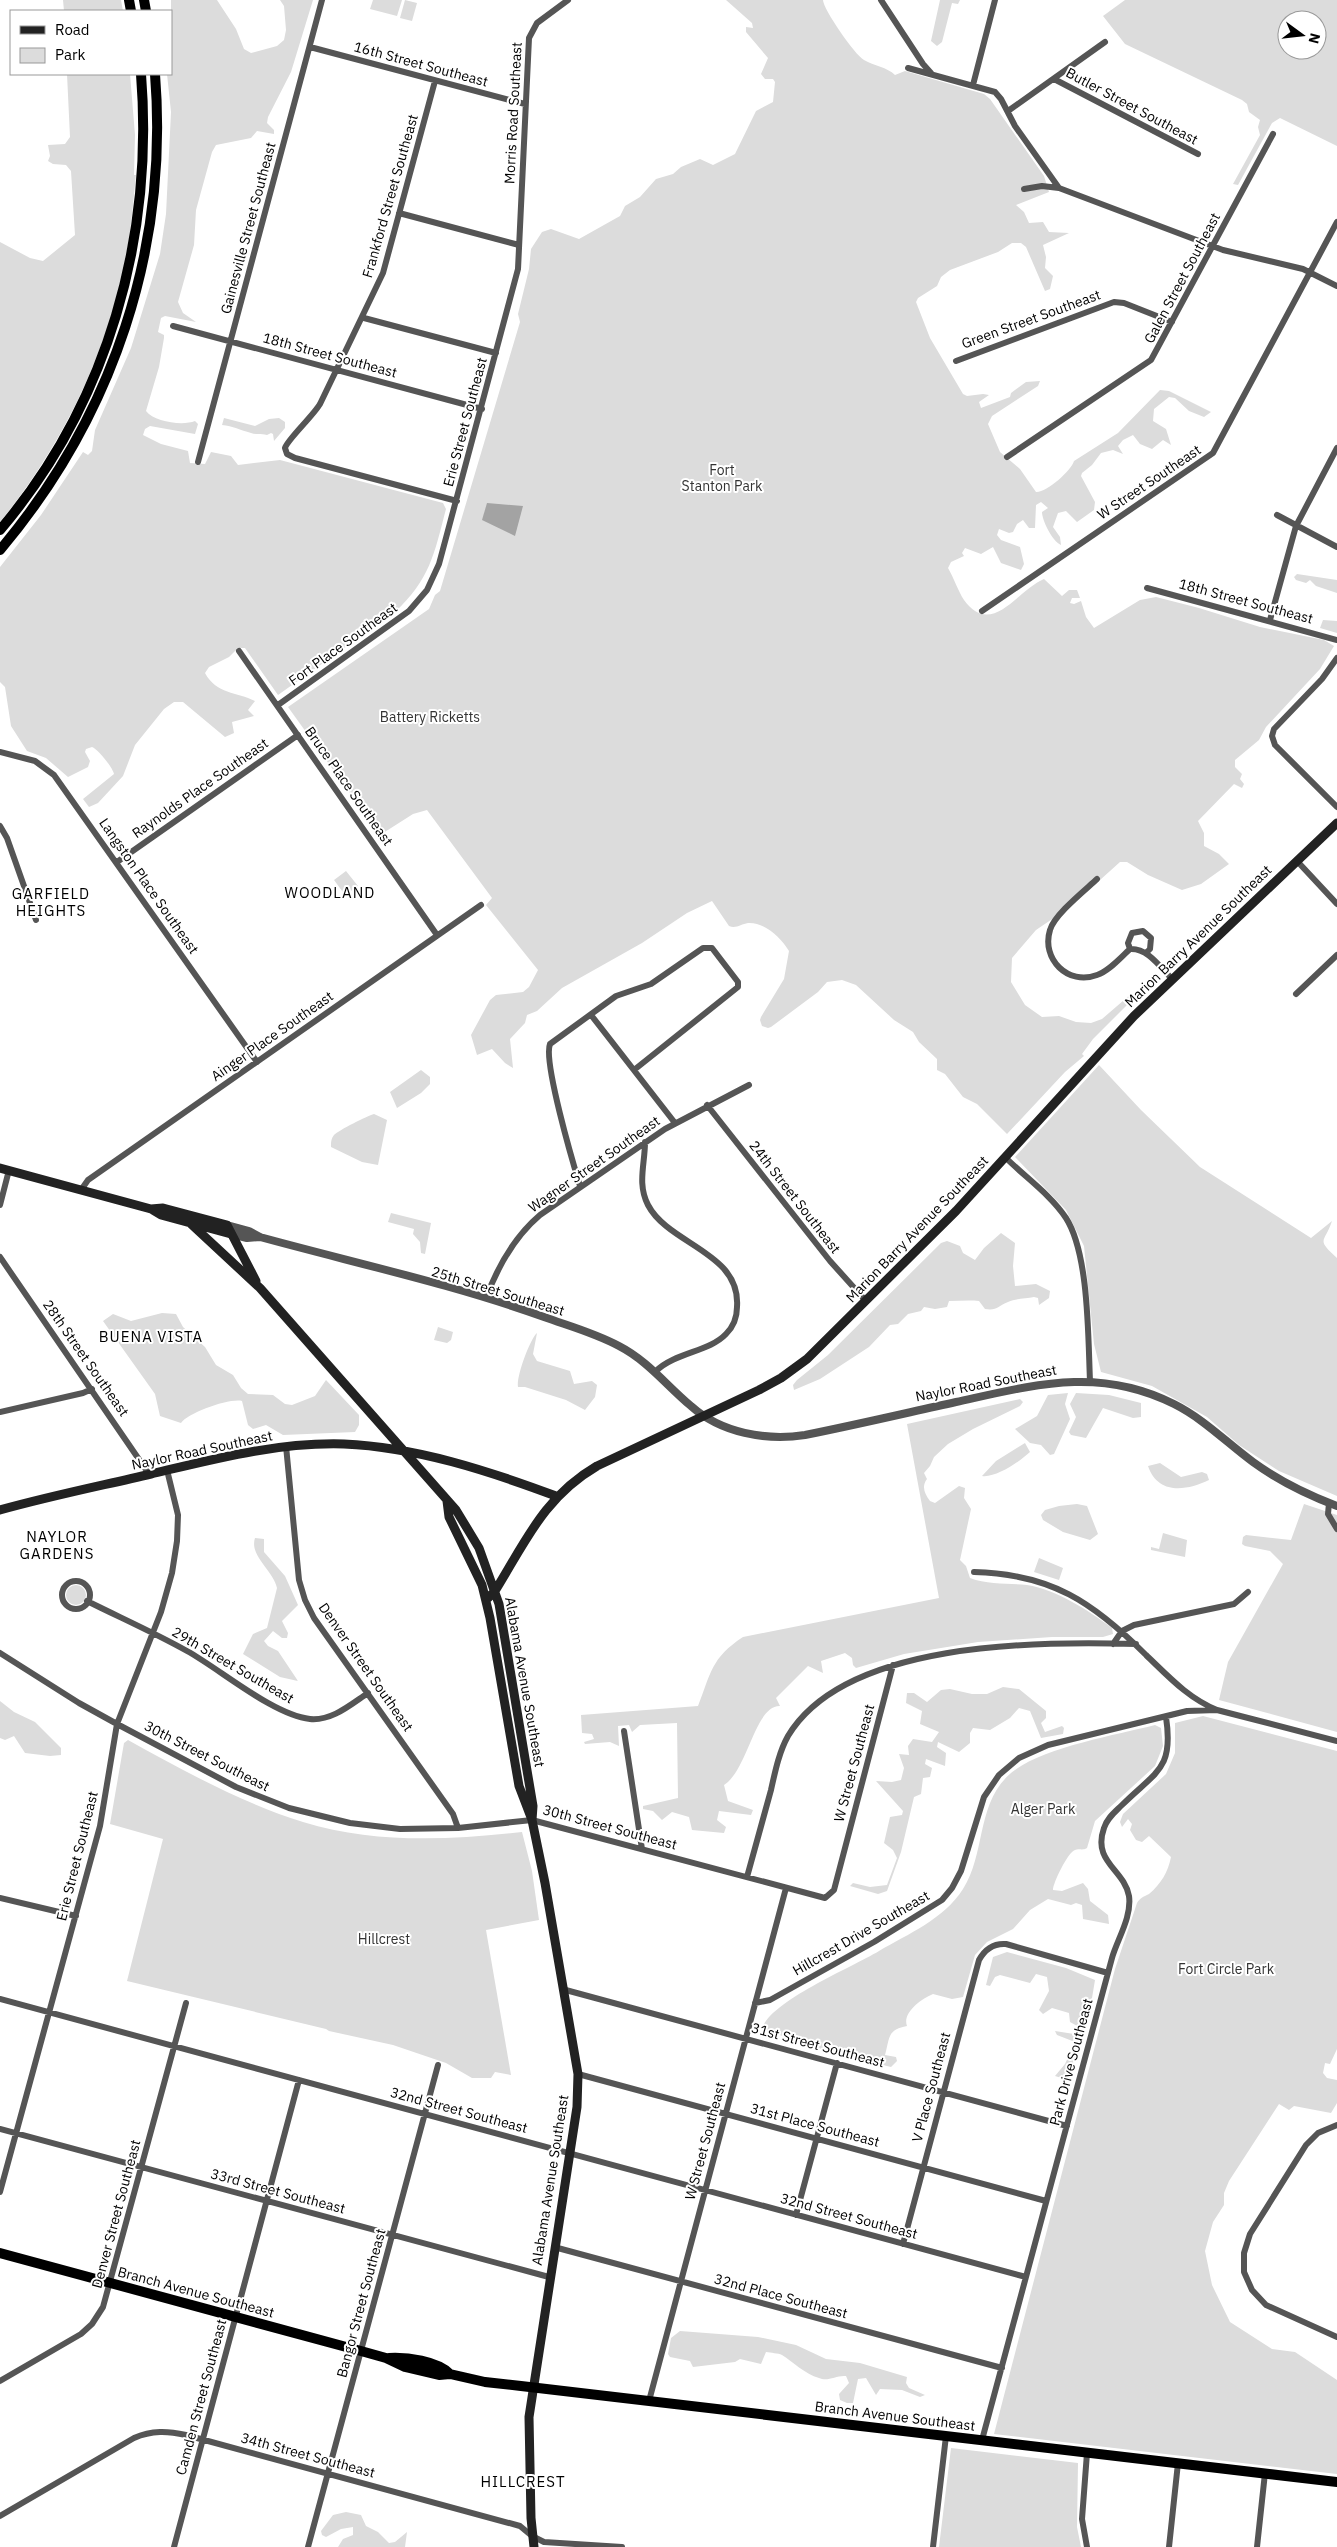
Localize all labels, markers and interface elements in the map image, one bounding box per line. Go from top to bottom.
legend [10,10,172,75]
north arrow [1277,10,1327,60]
text: Road [55,20,90,39]
text: N [1305,31,1325,46]
street label: 16th Street Southeast [352,37,490,91]
street label: Morris Road Southeast [500,41,526,184]
text: Park [55,45,85,64]
street label: Butler Street Southeast [1063,63,1201,149]
street label: Frankford Street Southeast [358,112,422,280]
street label: Gainesville Street Southeast [216,140,280,316]
street label: Galen Street Southeast [1140,210,1224,346]
street label: Green Street Southeast [959,285,1103,353]
street label: 18th Street Southeast [261,328,399,382]
street label: Erie Street Southeast [439,355,491,489]
street label: W Street Southeast [1094,441,1204,523]
park label: Fort Stanton Park [682,461,763,495]
street label: 18th Street Southeast [1177,574,1315,628]
street label: Fort Place Southeast [285,598,401,690]
park label: Battery Ricketts [380,708,480,726]
street label: Bruce Place Southeast [301,723,397,849]
street label: Raynolds Place Southeast [128,734,272,842]
street label: Langston Place Southeast [95,815,203,957]
street label: Marion Barry Avenue Southeast [1121,861,1275,1011]
district label: WOODLAND [285,883,375,902]
district label: GARFIELD HEIGHTS [12,884,90,920]
street label: Ainger Place Southeast [207,987,337,1085]
street label: Wagner Street Southeast [525,1112,663,1216]
street label: 24th Street Southeast [745,1137,845,1257]
street label: Marion Barry Avenue Southeast [842,1152,992,1306]
street label: 25th Street Southeast [429,1262,567,1320]
street label: 28th Street Southeast [39,1296,133,1420]
district label: BUENA VISTA [99,1327,203,1346]
street label: Naylor Road Southeast [914,1360,1058,1406]
street label: Naylor Road Southeast [130,1426,274,1474]
district label: NAYLOR GARDENS [20,1527,94,1563]
street label: Alabama Avenue Southeast [501,1595,549,1769]
street label: Denver Street Southeast [315,1599,417,1735]
street label: 29th Street Southeast [169,1623,297,1707]
street label: W Street Southeast [830,1702,878,1824]
street label: 30th Street Southeast [141,1717,273,1795]
street label: Erie Street Southeast [52,1789,102,1923]
street label: 30th Street Southeast [541,1800,679,1854]
park label: Alger Park [1011,1800,1076,1818]
street label: Hillcrest Drive Southeast [789,1886,933,1980]
park label: Hillcrest [358,1930,410,1948]
park label: Fort Circle Park [1178,1960,1275,1978]
street label: Park Drive Southeast [1045,1996,1097,2128]
street label: 31st Street Southeast [749,2019,887,2071]
street label: V Place Southeast [908,2030,954,2144]
street label: W Street Southeast [681,2080,729,2202]
street label: 32nd Street Southeast [388,2083,530,2137]
street label: Alabama Avenue Southeast [528,2093,572,2267]
street label: 31st Place Southeast [748,2099,882,2151]
street label: Denver Street Southeast [87,2138,145,2290]
street label: 33rd Street Southeast [209,2164,347,2218]
street label: 32nd Street Southeast [778,2189,920,2243]
street label: Bangor Street Southeast [332,2226,390,2379]
street label: Branch Avenue Southeast [116,2262,276,2322]
street label: 32nd Place Southeast [712,2270,850,2323]
street label: Camden Street Southeast [172,2317,231,2477]
street label: Branch Avenue Southeast [814,2397,976,2435]
street label: 34th Street Southeast [239,2428,377,2482]
district label: HILLCREST [481,2472,565,2491]

